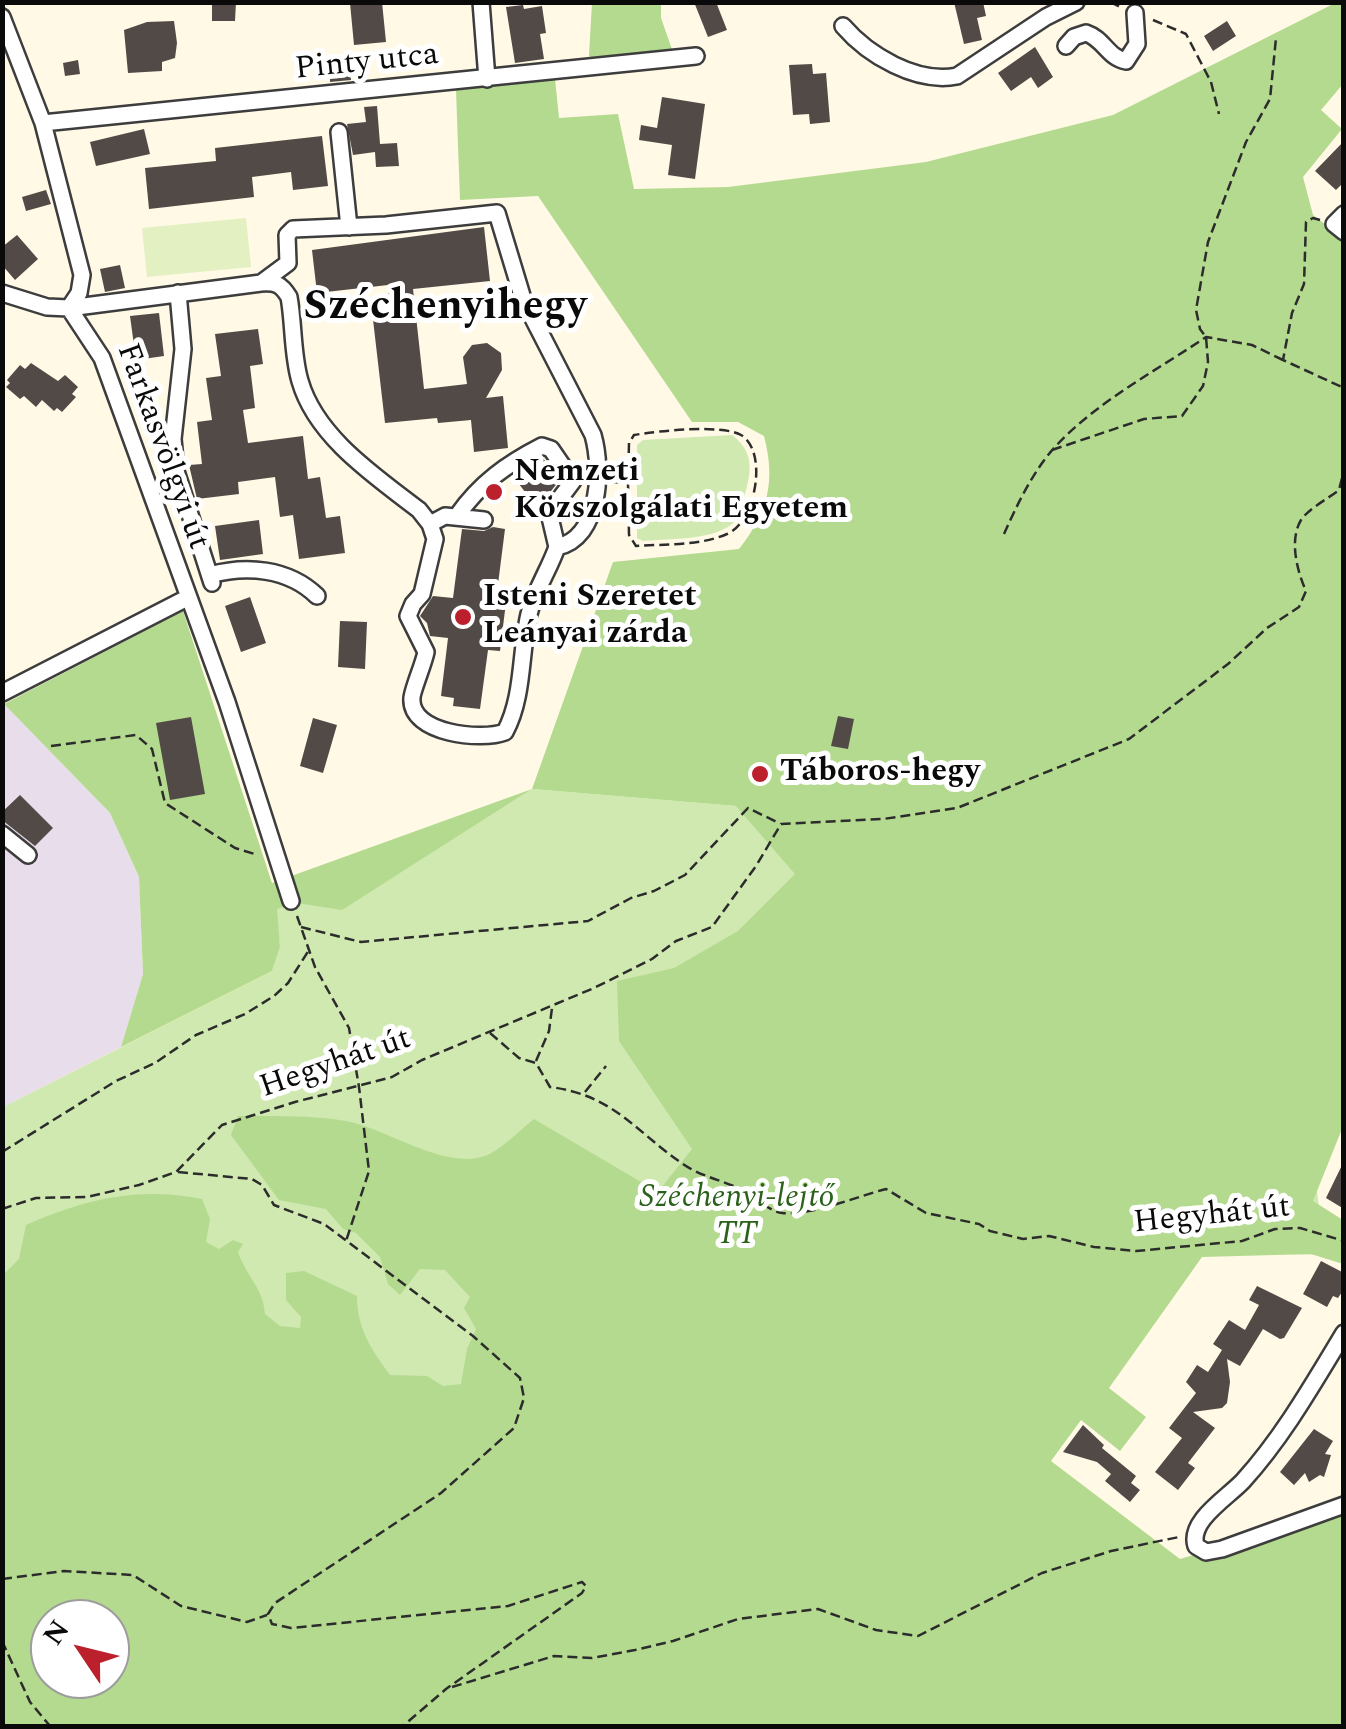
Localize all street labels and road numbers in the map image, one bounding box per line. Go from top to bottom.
street label: Pinty utca [293,37,441,91]
street label: Farkasvölgyi út [106,339,216,555]
street label: Hegyhát út [256,1021,416,1109]
street label: Hegyhát út [1132,1190,1292,1244]

